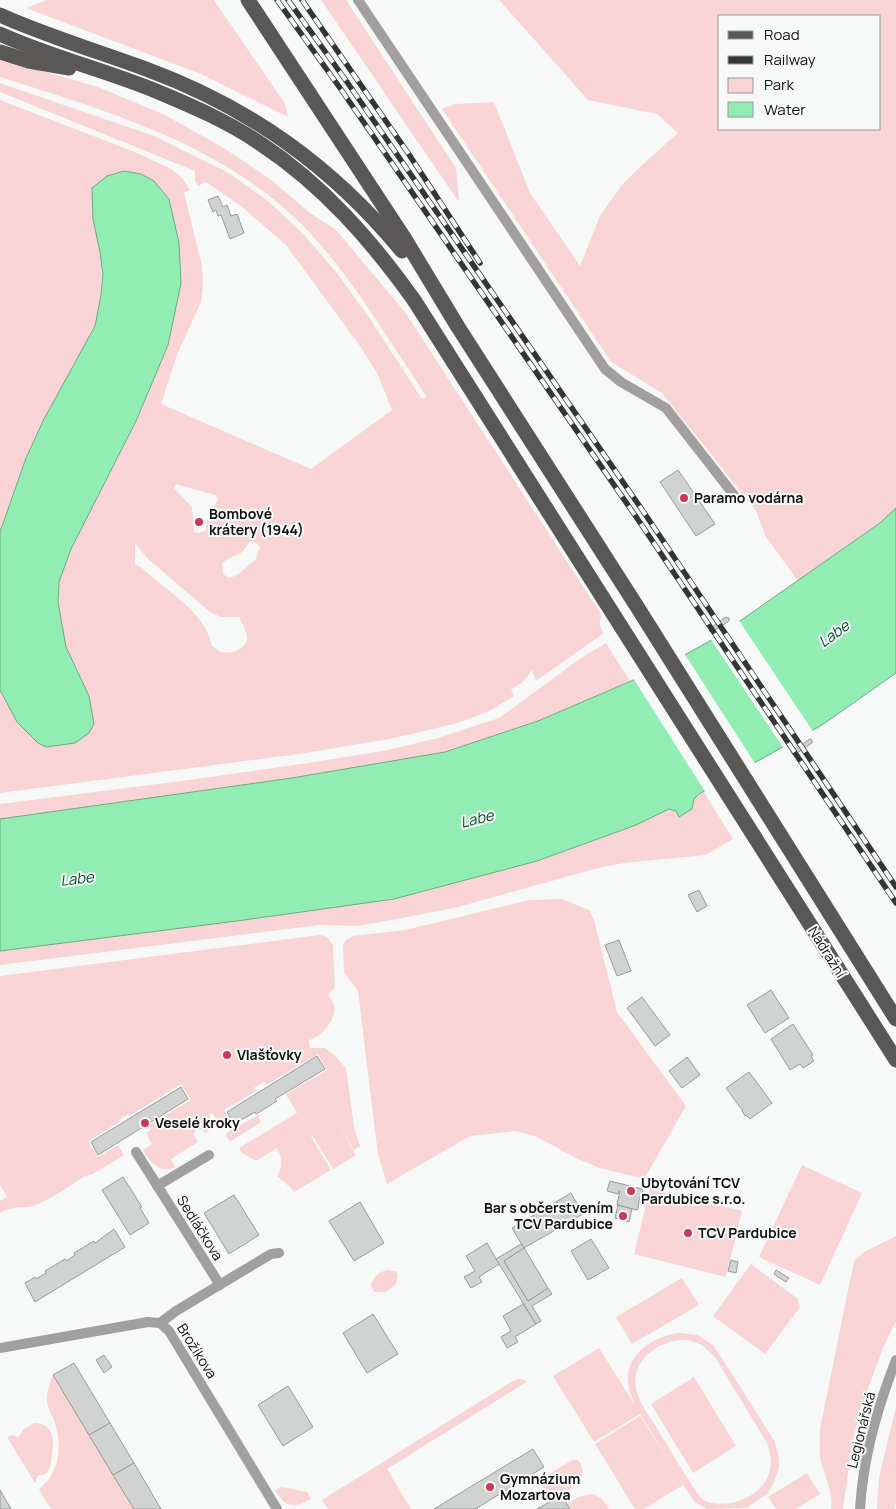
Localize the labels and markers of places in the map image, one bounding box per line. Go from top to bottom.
place label: Paramo vodárna [694,488,803,507]
marker: Paramo vodárna [678,492,690,504]
place label: Bombové krátery (1944) [209,504,304,539]
marker: Bombové krátery (1944) [193,516,205,528]
place label: Vlašťovky [237,1045,302,1064]
marker: Vlašťovky [221,1049,233,1061]
place label: Veselé kroky [155,1113,240,1132]
marker: Veselé kroky [139,1117,151,1129]
place label: Ubytování TCV Pardubice s.r.o. [641,1173,745,1208]
marker: Ubytování TCV Pardubice s.r.o. [625,1185,637,1197]
place label: Bar s občerstvením TCV Pardubice [484,1198,613,1233]
marker: Bar s občerstvením TCV Pardubice [617,1210,629,1222]
place label: TCV Pardubice [698,1223,797,1242]
marker: TCV Pardubice [682,1227,694,1239]
place label: Gymnázium Mozartova [500,1469,580,1504]
marker: Gymnázium Mozartova [484,1481,496,1493]

